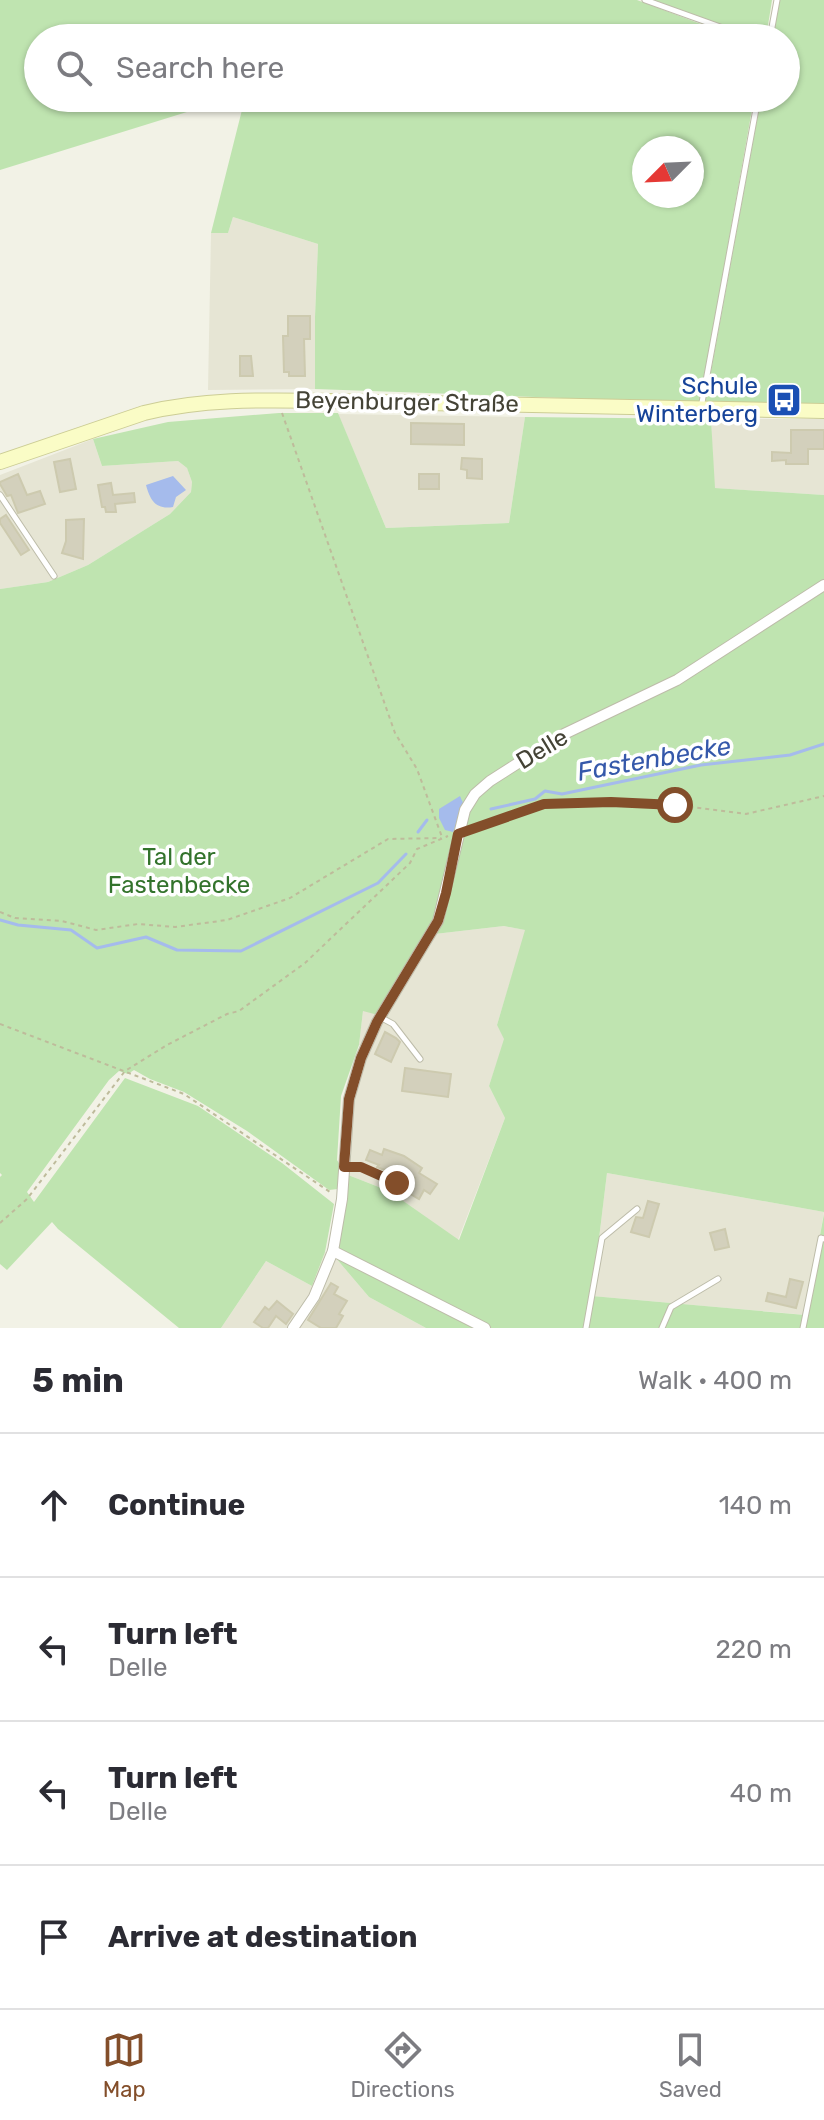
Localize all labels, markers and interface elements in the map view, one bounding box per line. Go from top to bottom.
search box [24,24,800,112]
icon: search [52,46,96,90]
text: Search here [116,50,284,86]
north arrow [632,136,704,208]
place label: Schule Winterberg [636,372,758,428]
bus stop icon: Schule Winterberg [765,381,803,419]
street label: Beyenburger Straße [295,386,519,418]
street label: Delle [511,723,573,775]
water label: Fastenbecke [575,730,734,788]
route start [657,787,693,823]
park label: Tal der Fastenbecke [108,843,250,899]
route end [379,1165,415,1201]
text: 5 min [32,1360,124,1401]
text: Walk · 400 m [638,1365,792,1396]
icon: ahead [32,1483,76,1527]
text: Continue [108,1487,245,1523]
text: 140 m [719,1490,792,1521]
text: Turn left [108,1616,238,1652]
icon: left [32,1627,76,1671]
text: 220 m [715,1634,792,1665]
text: Delle [108,1652,168,1683]
text: Turn left [108,1760,238,1796]
icon: left [32,1771,76,1815]
text: 40 m [730,1778,792,1809]
text: Delle [108,1796,168,1827]
icon: arrive [32,1915,76,1959]
text: Arrive at destination [108,1919,418,1955]
tab: Map [102,2028,146,2103]
tab: Directions [350,2028,455,2103]
tab: Saved [659,2028,722,2103]

